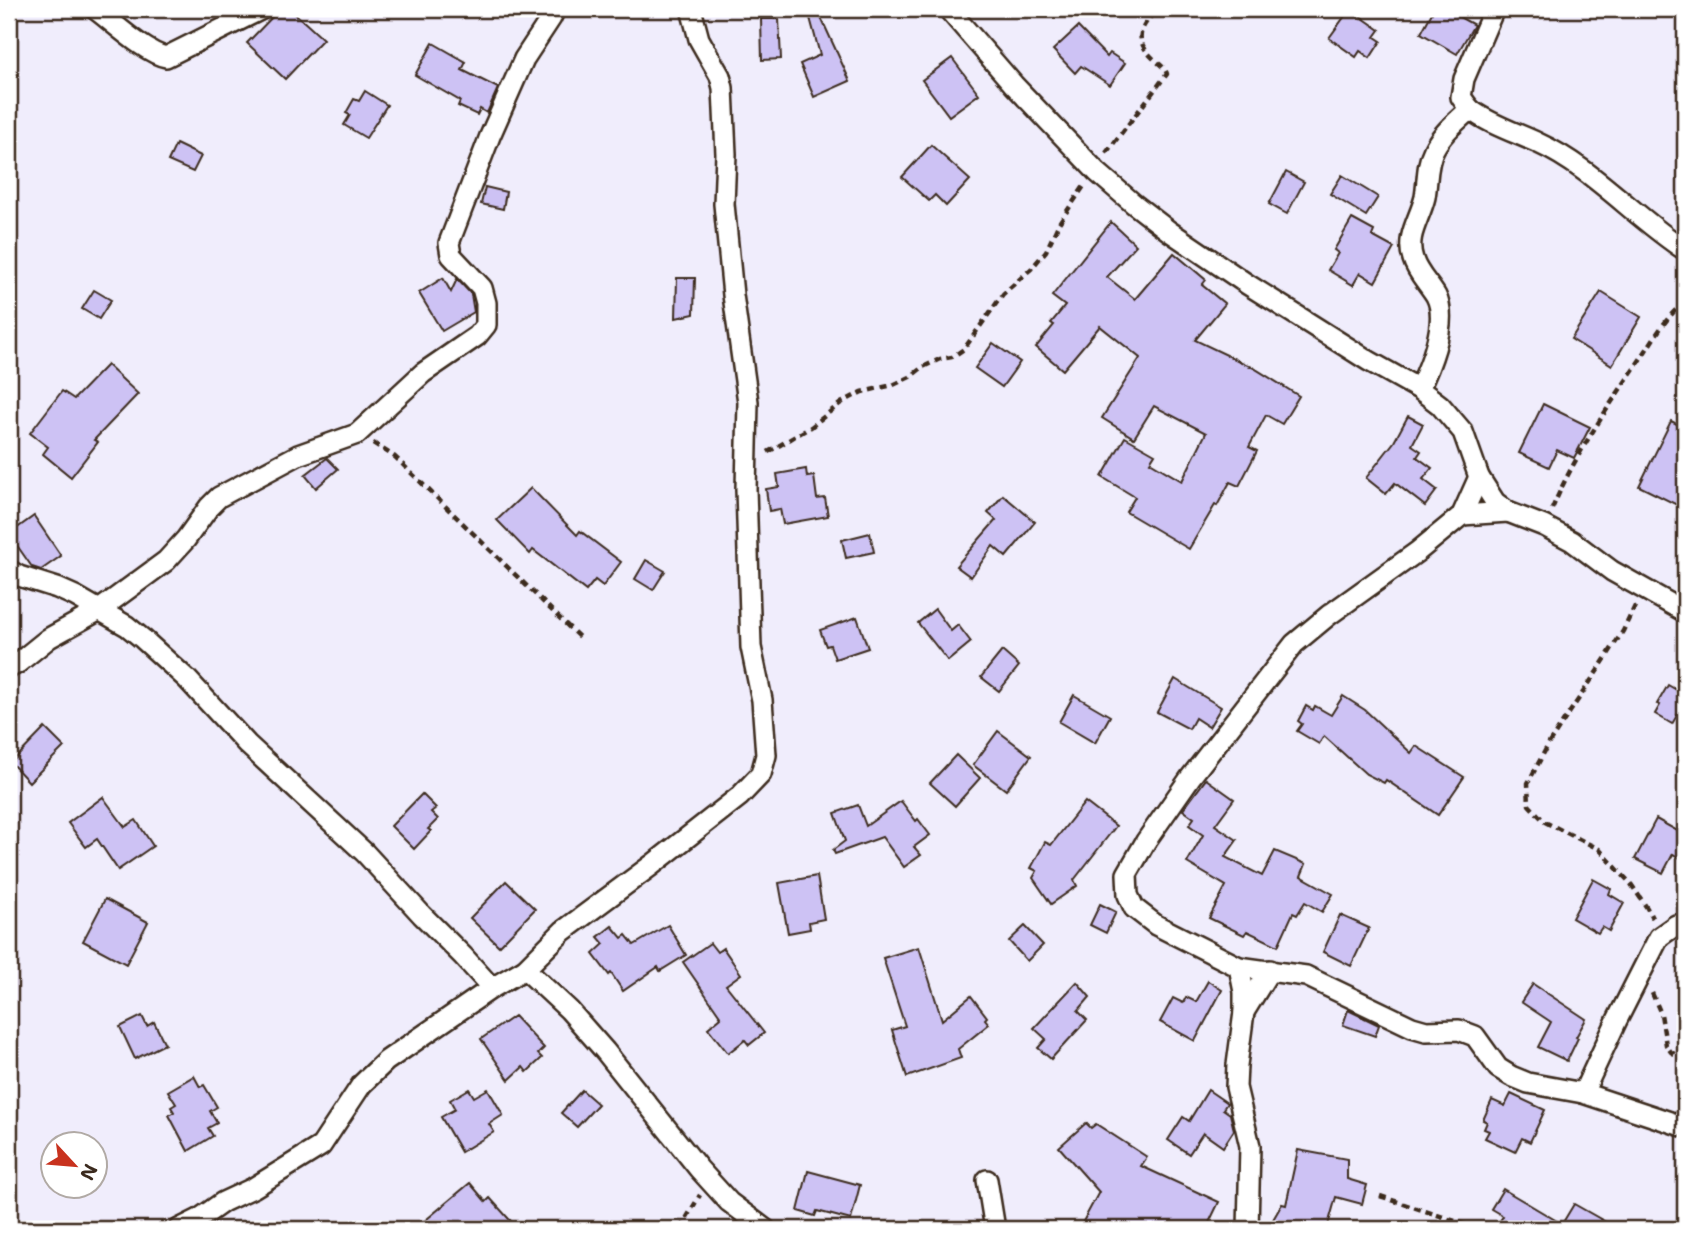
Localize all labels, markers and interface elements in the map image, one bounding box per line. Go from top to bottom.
north arrow [38,1130,108,1200]
text: N [74,1160,103,1184]

